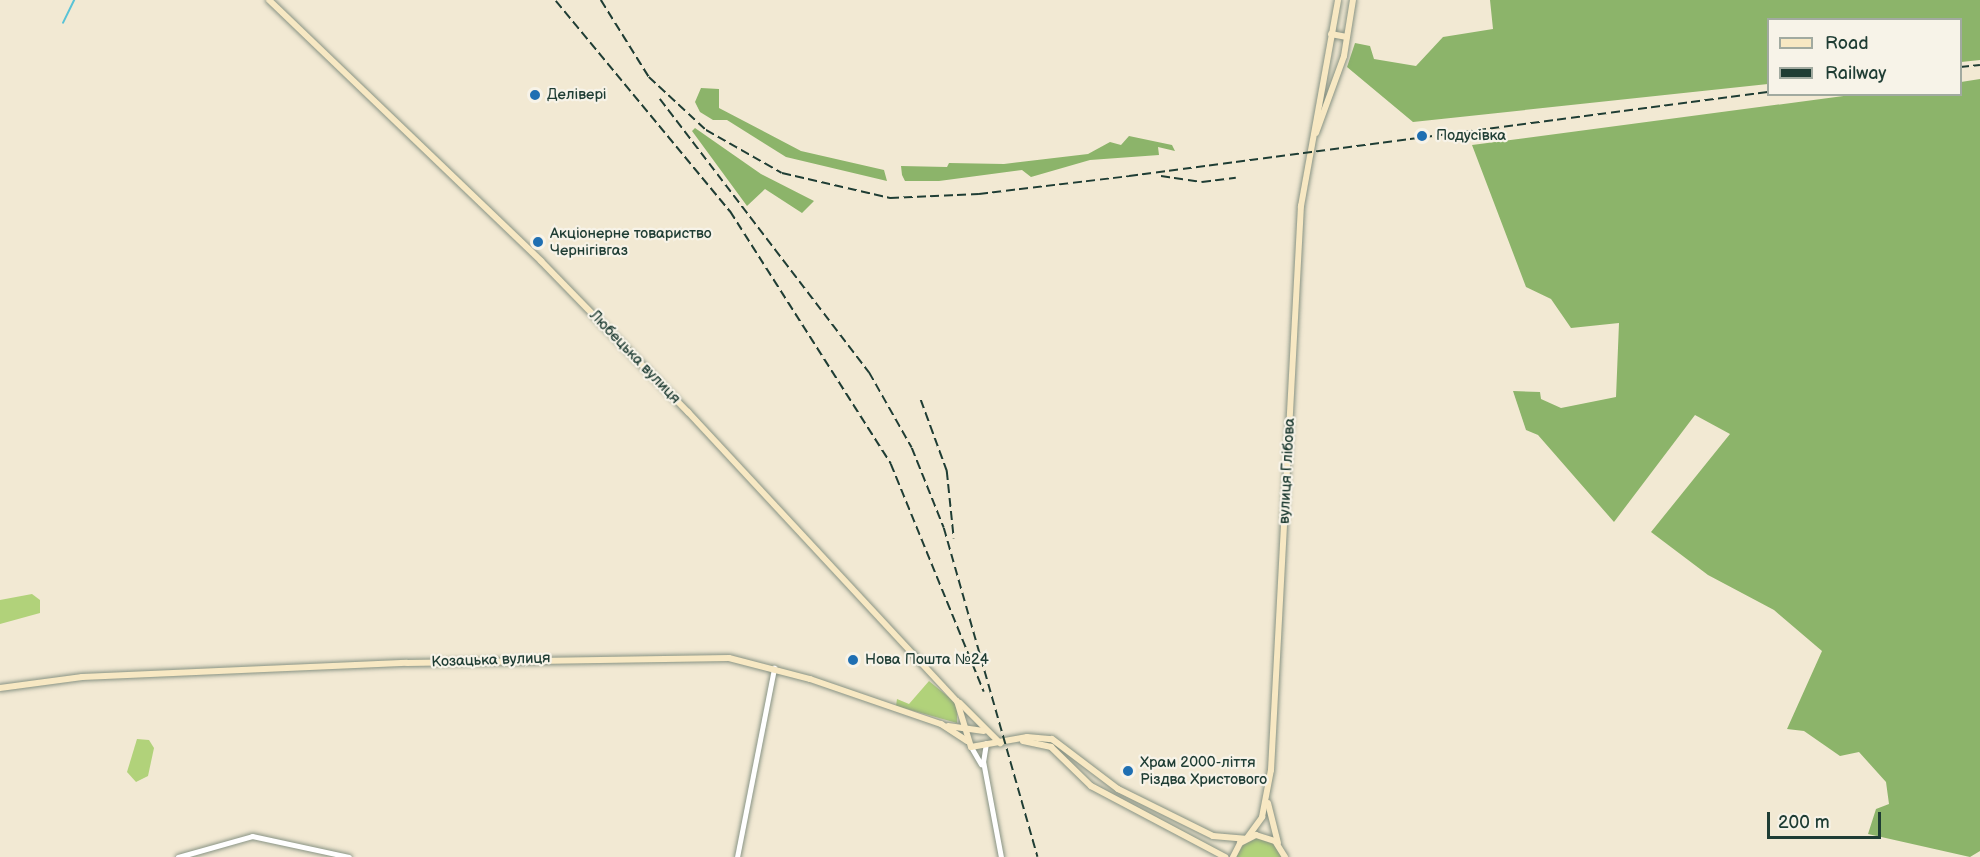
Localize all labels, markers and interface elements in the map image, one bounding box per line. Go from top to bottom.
legend [1767,18,1962,96]
text: Road [1825,33,1869,54]
text: Railway [1825,63,1887,84]
place label: Делівері [547,86,607,104]
marker: Делівері [528,88,542,102]
marker: Подусівка [1413,127,1431,145]
place label: Подусівка [1436,127,1506,145]
place label: Акціонерне товариство Чернігівгаз [550,224,712,259]
marker: Акціонерне товариство Чернігівгаз [531,235,545,249]
street label: Любецька вулиця [586,307,684,407]
street label: вулиця Глібова [1275,418,1299,524]
street label: Козацька вулиця [431,649,551,671]
place label: Нова Пошта №24 [865,651,989,669]
marker: Нова Пошта №24 [846,653,860,667]
place label: Храм 2000-ліття Різдва Христового [1140,753,1267,788]
marker: Храм 2000-ліття Різдва Христового [1121,764,1135,778]
scale bar [1770,800,1884,838]
text: 200 m [1778,812,1830,833]

